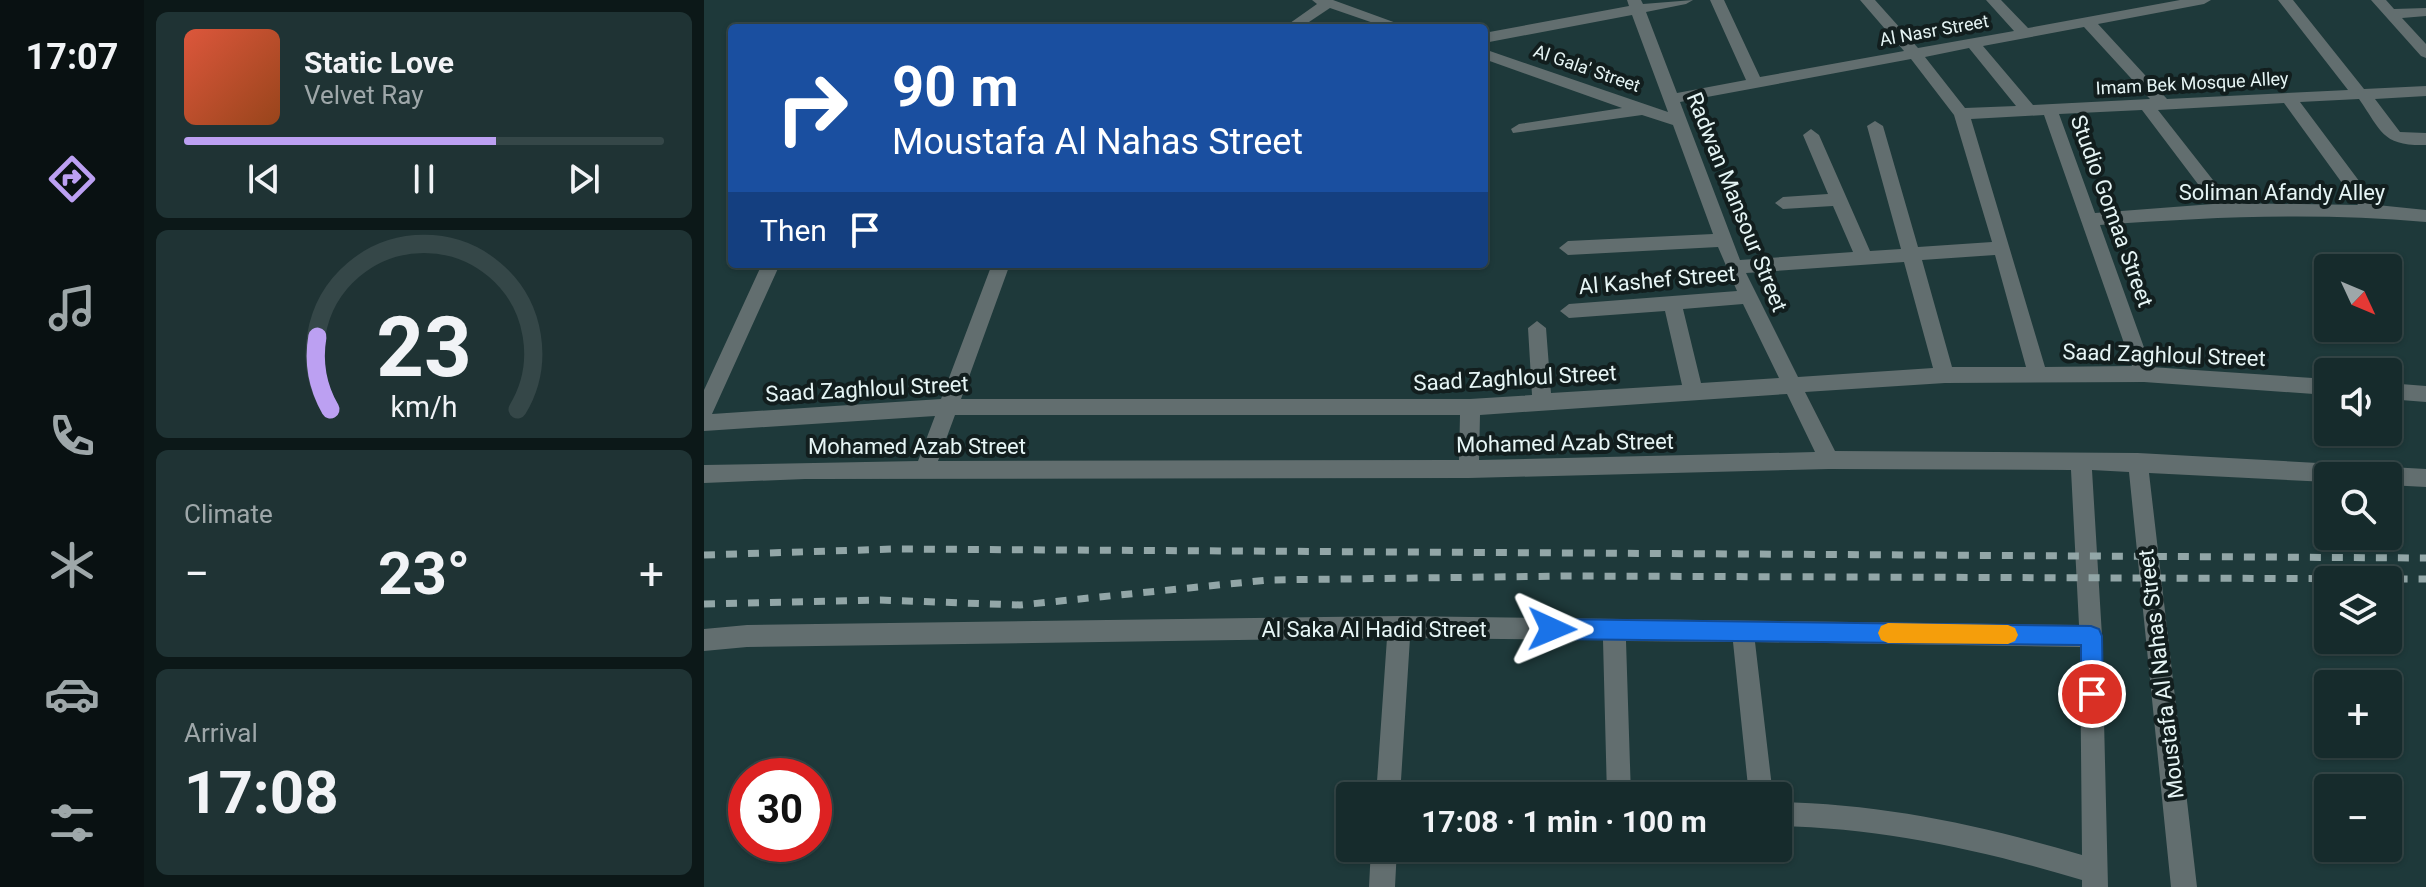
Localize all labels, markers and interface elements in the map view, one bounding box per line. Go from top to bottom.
street label: Al Nasr Street [1878,10,1990,50]
text: 17:07 [26,36,118,78]
street label: Al Gala' Street [1531,40,1643,96]
text: Static Love [304,45,454,80]
text: 90 m [892,54,1019,120]
icon: right [760,56,864,160]
street label: Imam Bek Mosque Alley [2095,67,2289,99]
text: Velvet Ray [304,80,424,110]
street label: Radwan Mansour Street [1682,89,1792,315]
street label: Studio Gomaa Street [2066,112,2158,310]
text: Moustafa Al Nahas Street [892,121,1303,163]
icon: directions [44,151,100,207]
icon: previous [242,157,286,201]
icon: pause [402,157,446,201]
icon: next [562,157,606,201]
street label: Soliman Afandy Alley [2179,180,2386,205]
icon: arrive [843,208,887,252]
text: Then [760,213,827,248]
north arrow [2314,254,2402,342]
map controls [2314,254,2402,862]
street label: Al Kashef Street [1578,261,1736,299]
icon: music [44,280,100,336]
text: 23 [376,299,472,396]
street label: Saad Zaghloul Street [2062,339,2266,371]
button: sound [2314,358,2402,446]
street label: Saad Zaghloul Street [1413,360,1617,396]
street label: Saad Zaghloul Street [765,371,969,407]
text: km/h [390,391,458,425]
icon: phone [44,408,100,464]
street label: Mohamed Azab Street [1456,429,1674,457]
street label: Mohamed Azab Street [808,434,1026,459]
button: search [2314,462,2402,550]
text: Climate [184,499,273,529]
icon: climate [44,537,100,593]
text: 23° [378,538,470,609]
text: − [184,548,209,600]
text: + [639,548,664,600]
street label: Moustafa Al Nahas Street [2133,548,2189,800]
button: layers [2314,566,2402,654]
position arrow [1510,587,1594,671]
street label: Al Saka Al Hadid Street [1261,617,1487,642]
pin [2058,660,2126,728]
icon: car [44,666,100,722]
button: + [2314,670,2402,758]
icon: arrive [2070,672,2114,716]
text: Arrival [184,718,258,748]
text: 17:08 [184,757,339,828]
speed limit sign: 30 [728,758,832,862]
button: − [2314,774,2402,862]
icon: filters [44,795,100,851]
text: 17:08 · 1 min · 100 m [1421,804,1707,839]

